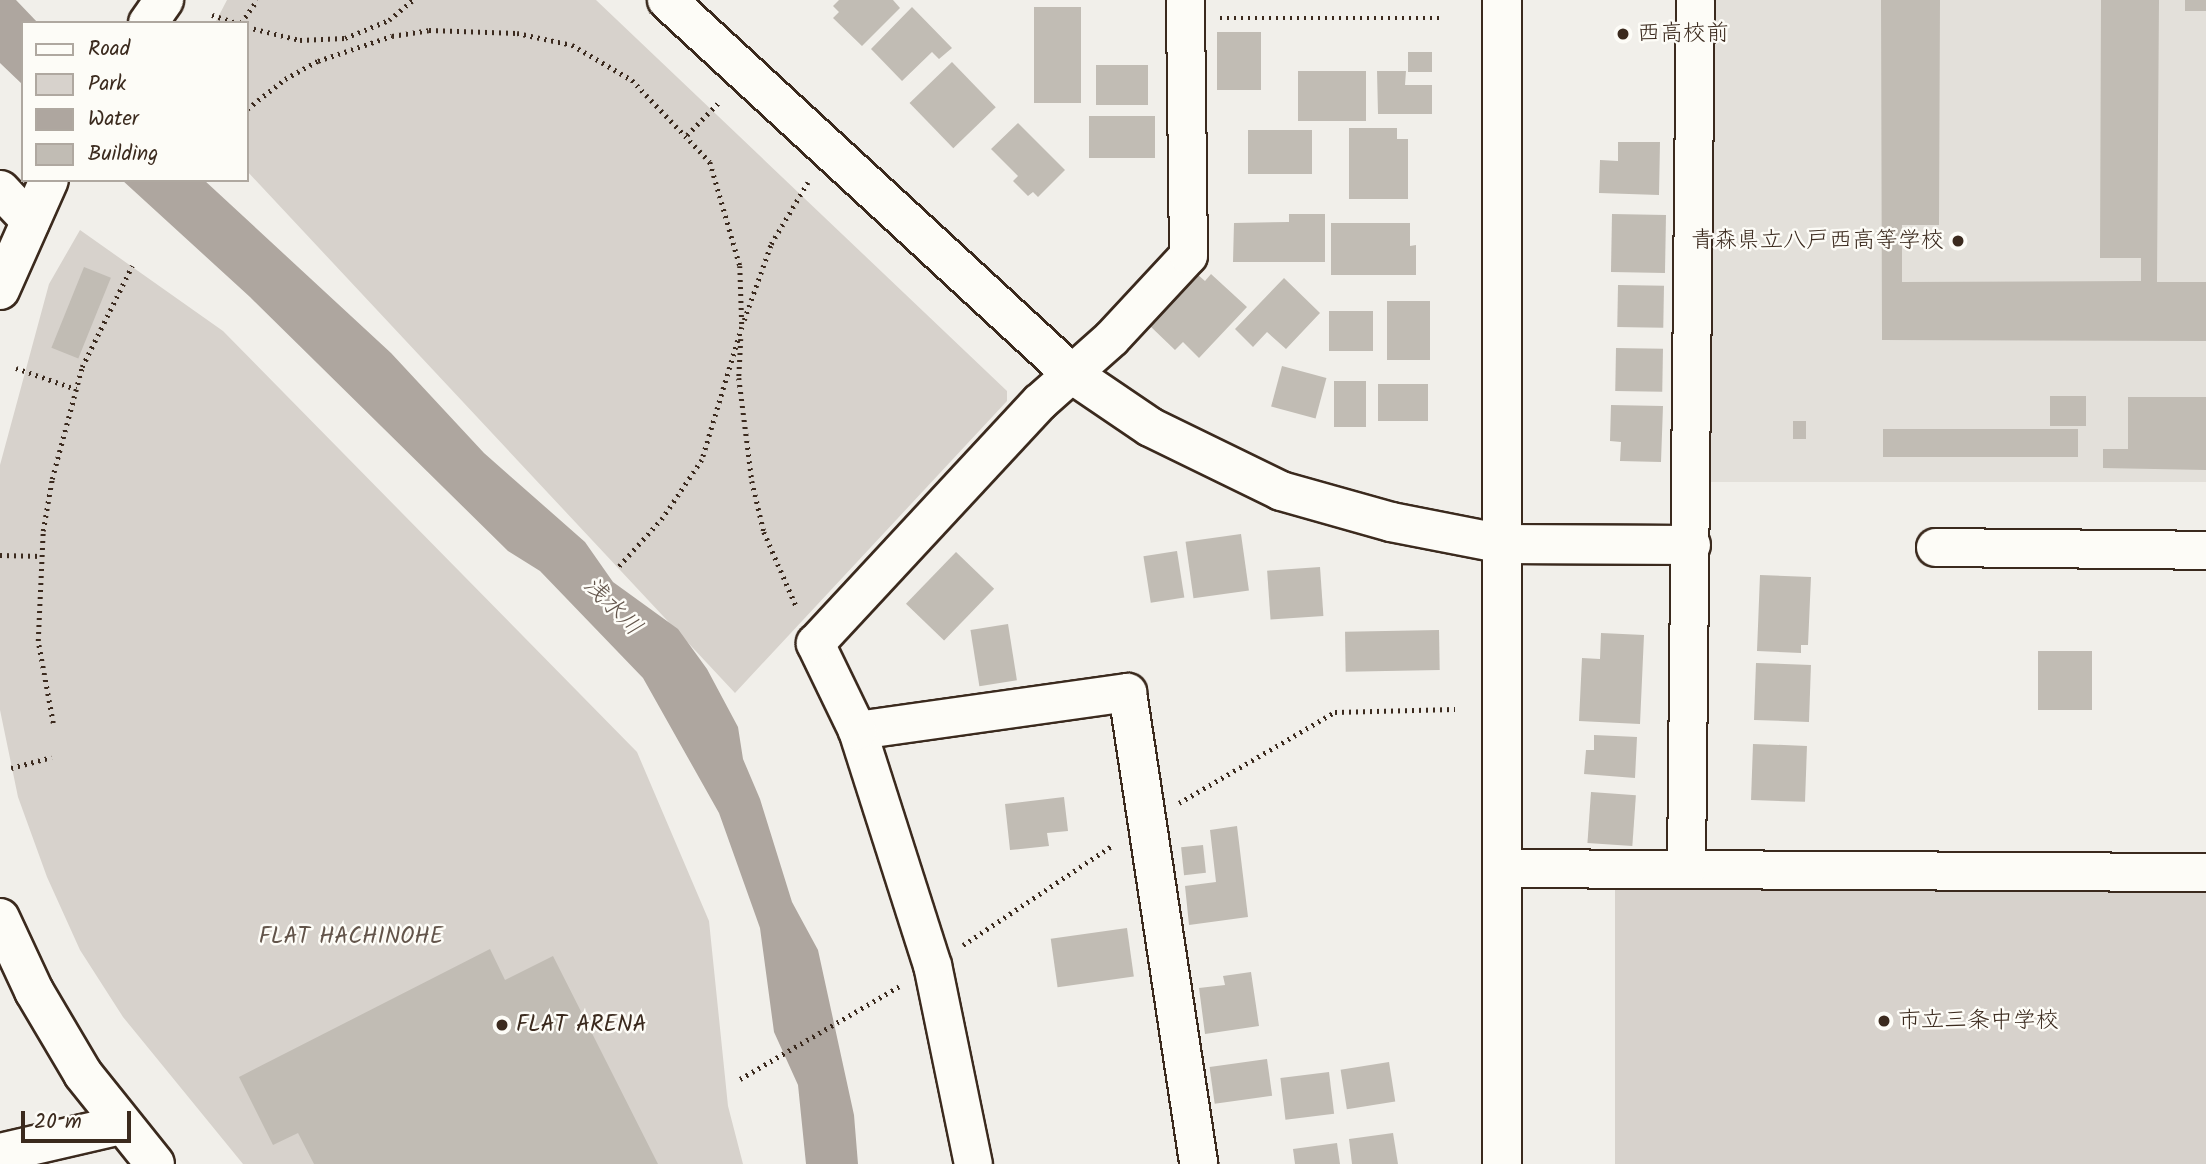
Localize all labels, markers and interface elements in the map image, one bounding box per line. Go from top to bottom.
place label: 西高校前 [1637,20,1729,48]
legend [21,21,248,182]
marker: 西高校前 [1615,26,1631,42]
text: Road [88,33,130,66]
text: Park [88,68,126,101]
text: Water [88,103,139,136]
text: Building [88,138,158,171]
place label: 青森県立八戸西高等学校 [1691,227,1944,255]
marker: 青森県立八戸西高等学校 [1950,233,1966,249]
water label: 浅水川 [576,571,648,643]
park label: FLAT HACHINOHE [259,923,443,951]
place label: 市立三条中学校 [1898,1007,2059,1035]
place label: FLAT ARENA [516,1011,647,1039]
marker: 市立三条中学校 [1876,1013,1892,1029]
marker: FLAT ARENA [494,1017,510,1033]
scale bar [24,1098,135,1142]
text: 20 m [34,1106,82,1139]

